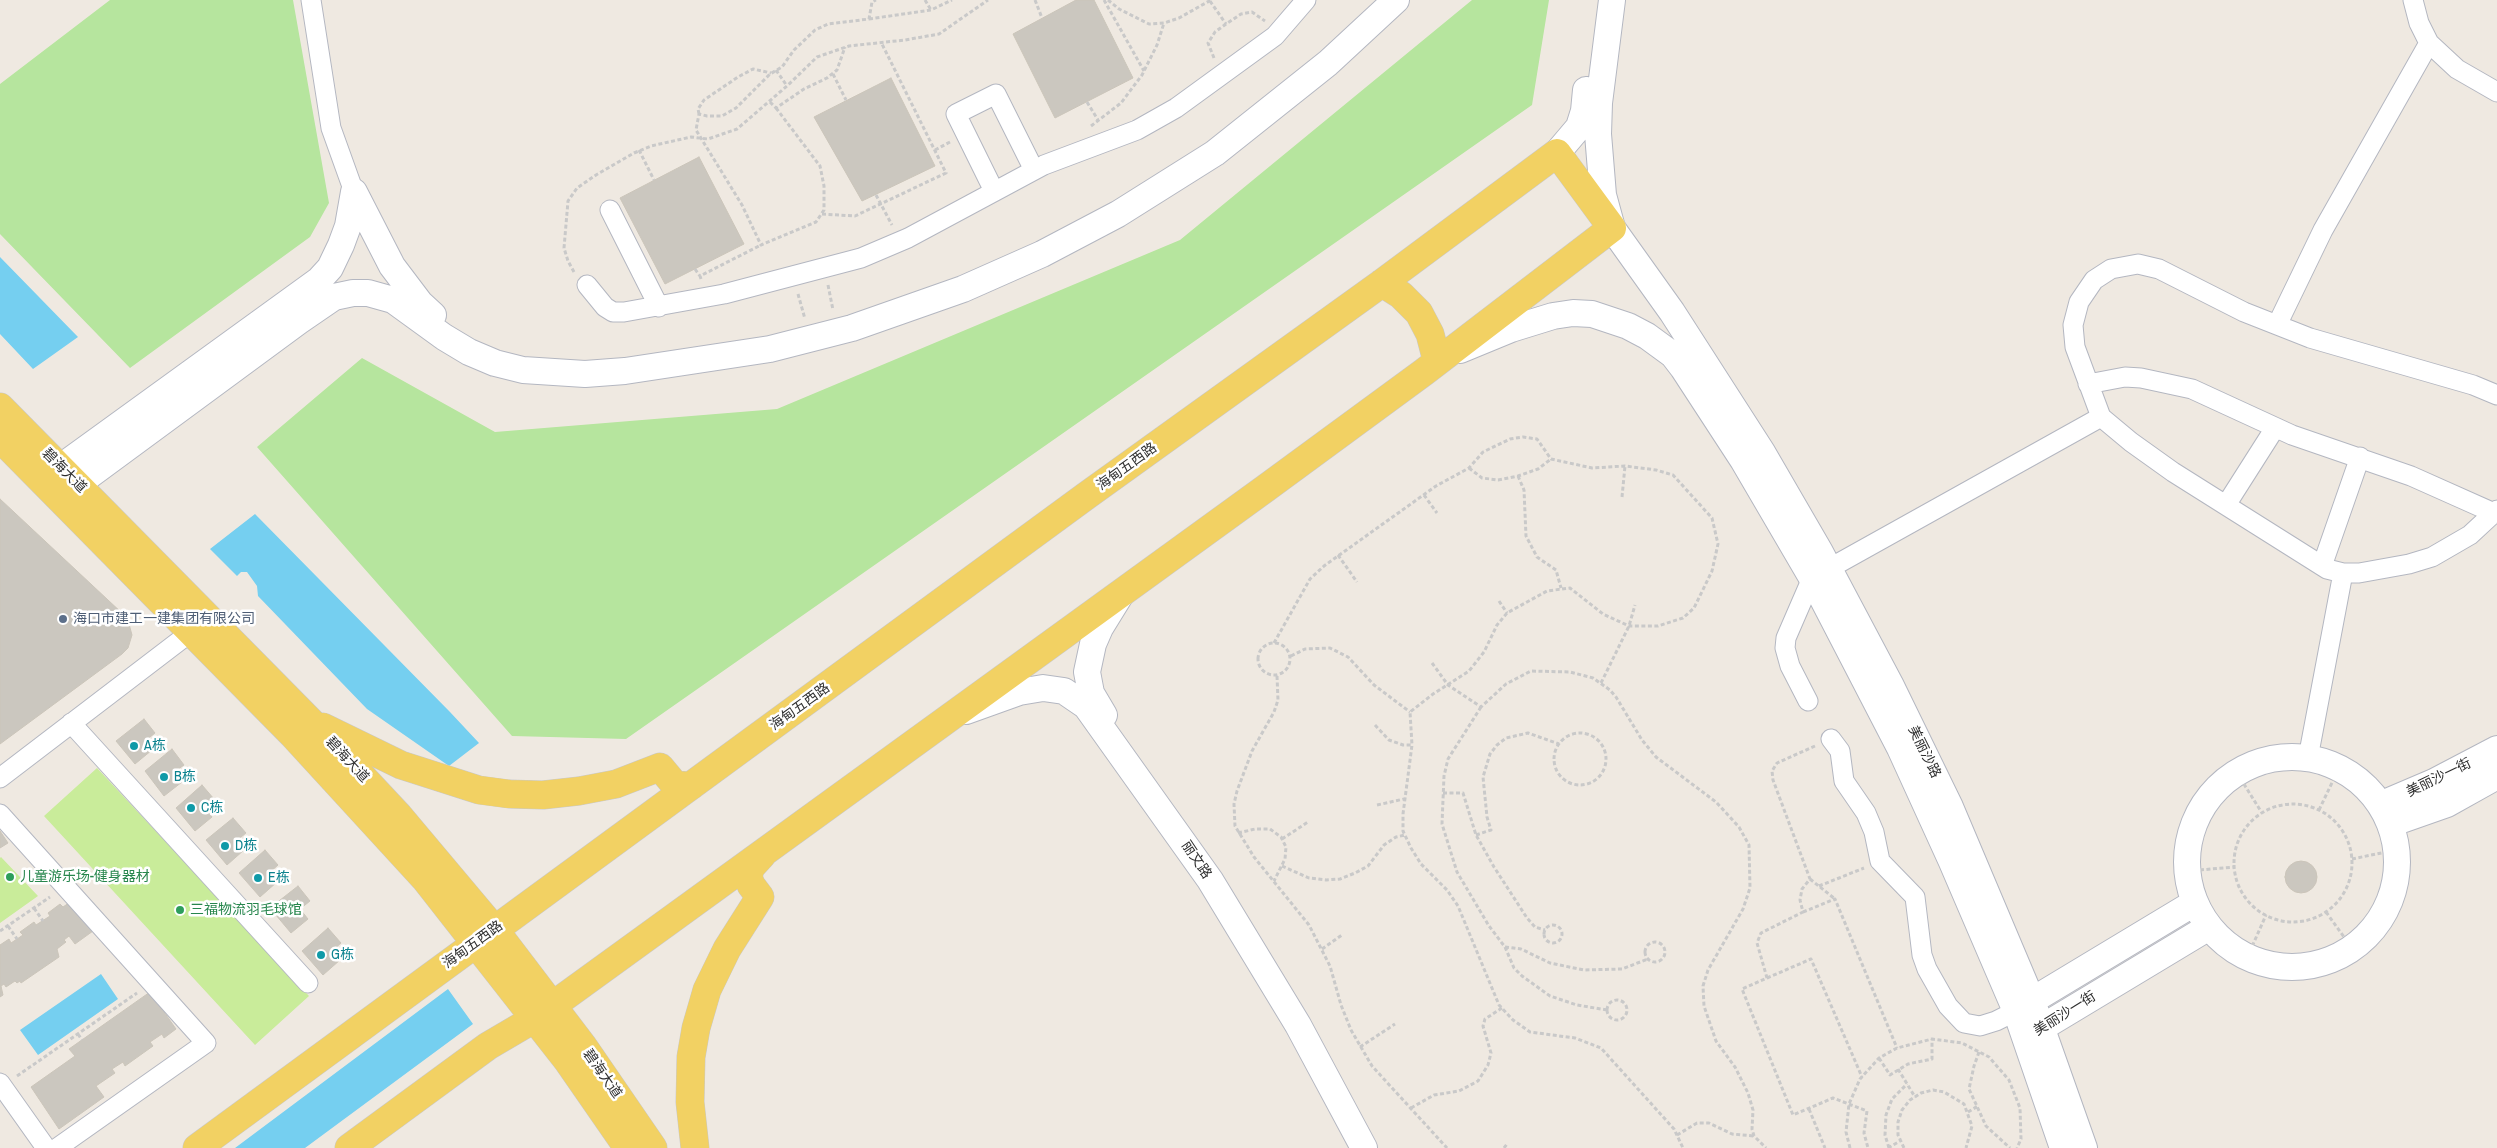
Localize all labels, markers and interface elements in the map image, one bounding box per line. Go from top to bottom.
street label: 海甸五西路 [1094,440,1160,494]
street label: 碧海大道 [38,445,90,497]
place label: 海口市建工一建集团有限公司 [73,611,255,627]
marker: 海口市建工一建集团有限公司 [57,613,69,625]
street label: 海甸五西路 [767,680,833,734]
street label: 美丽沙路 [1904,723,1944,781]
street label: 碧海大道 [322,734,372,786]
place label: A栋 [144,738,166,754]
marker: A栋 [128,740,140,752]
street label: 美丽沙一街 [2404,755,2474,801]
place label: B栋 [174,769,196,785]
marker: B栋 [158,771,170,783]
place label: C栋 [201,800,223,816]
marker: C栋 [185,802,197,814]
place label: D栋 [235,838,257,854]
street label: 丽文路 [1177,838,1215,882]
marker: D栋 [219,840,231,852]
place label: 儿童游乐场-健身器材 [20,869,150,885]
place label: E栋 [268,870,290,886]
marker: 儿童游乐场-健身器材 [4,871,16,883]
marker: E栋 [252,872,264,884]
place label: 三福物流羽毛球馆 [190,902,302,918]
marker: 三福物流羽毛球馆 [174,904,186,916]
street label: 海甸五西路 [440,918,506,972]
place label: G栋 [331,947,354,963]
marker: G栋 [315,949,327,961]
street label: 美丽沙一街 [2031,988,2099,1040]
street label: 碧海大道 [579,1046,625,1102]

